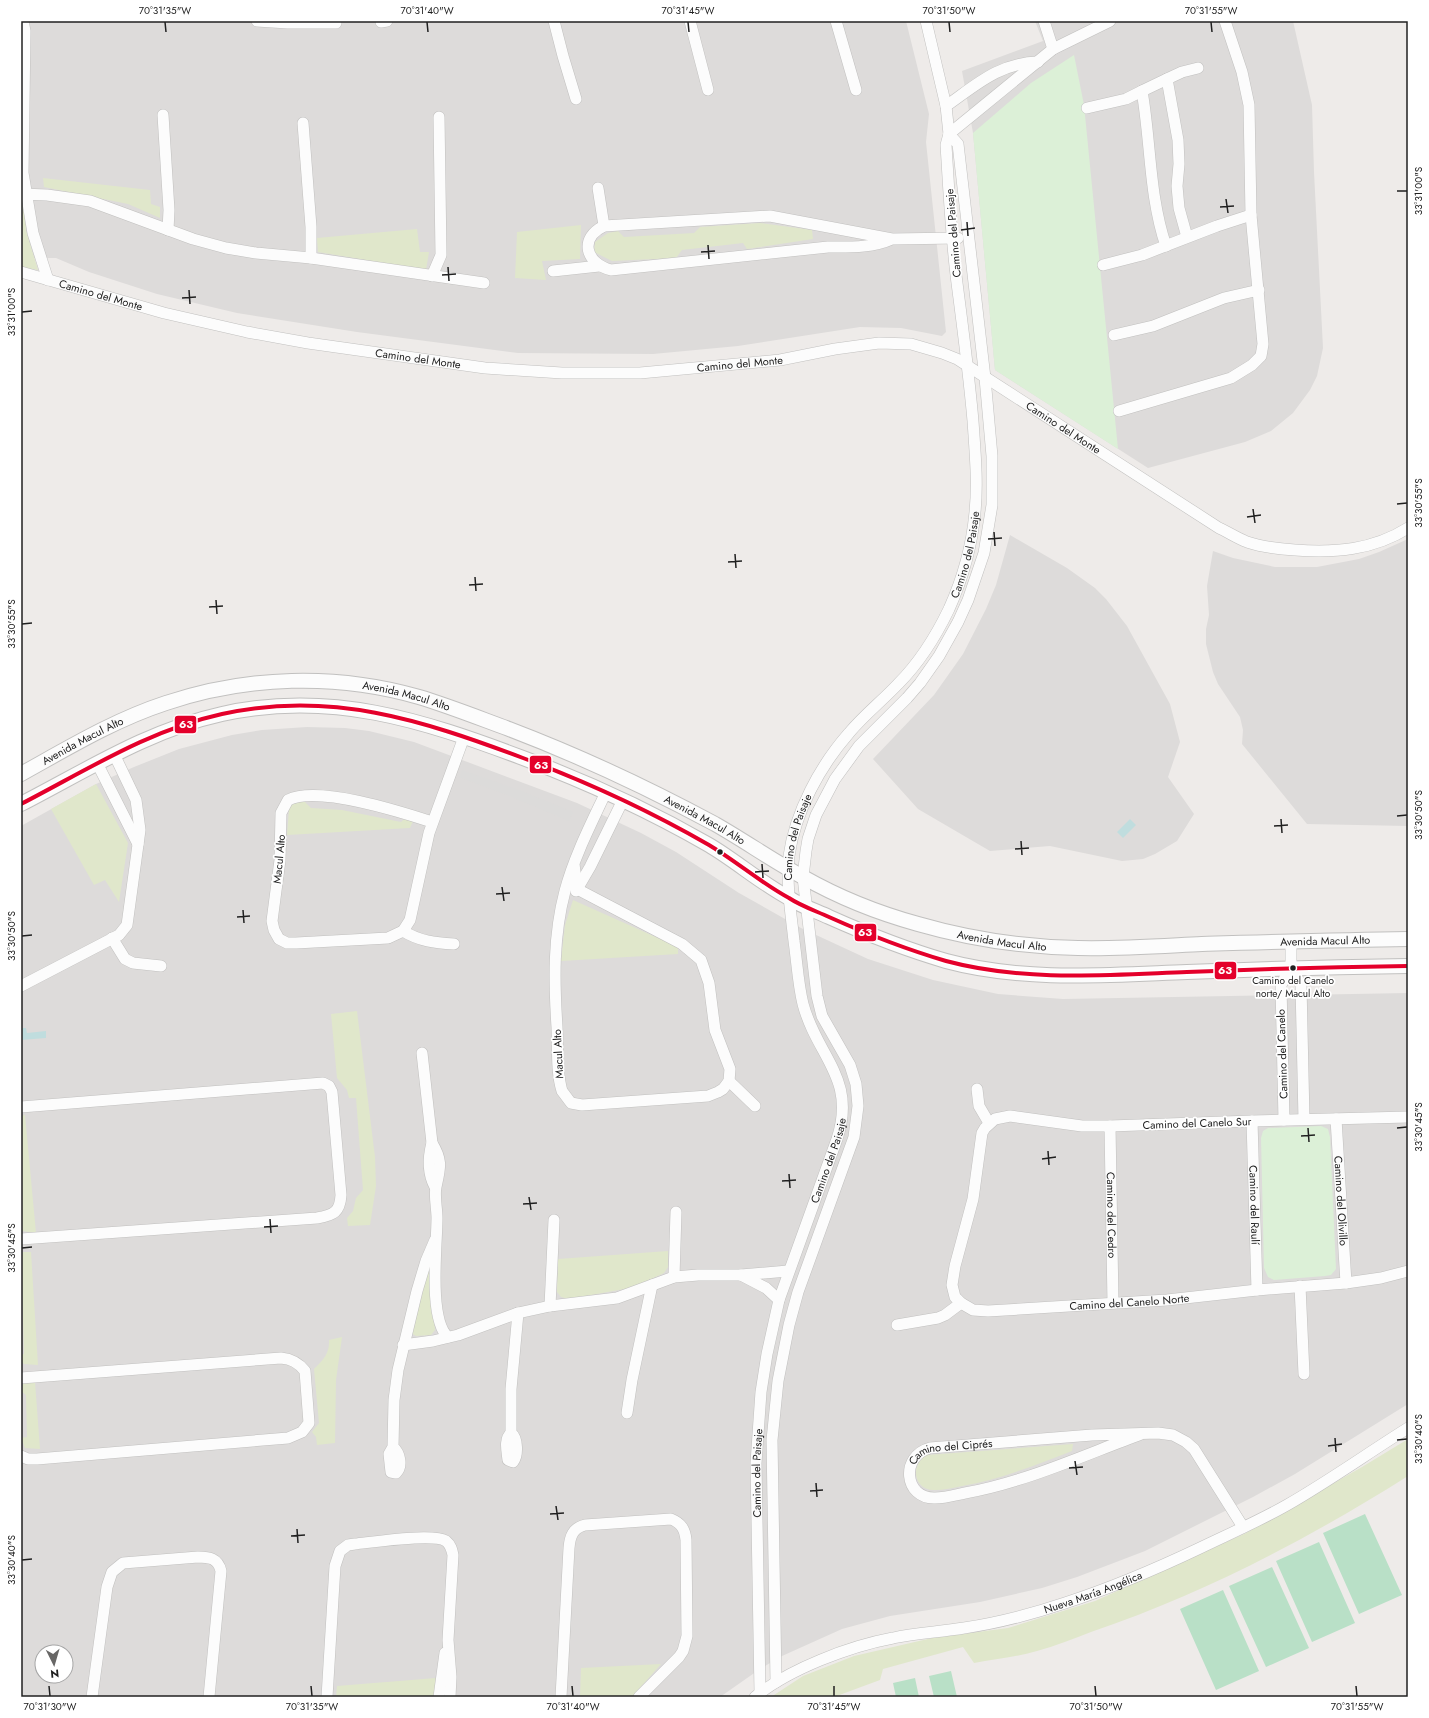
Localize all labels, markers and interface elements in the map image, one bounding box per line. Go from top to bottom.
text: 70°31'35"W [139,3,191,18]
text: 70°31'40"W [400,3,454,18]
text: 70°31'45"W [662,3,715,18]
text: 70°31'50"W [922,3,976,18]
text: 70°31'55"W [1185,3,1237,18]
text: 33°31'00"S [1411,166,1426,215]
street label: Camino del Paisaje [941,188,965,278]
street label: Camino del Monte [57,275,145,315]
text: 33°31'00"S [4,287,19,336]
street label: Camino del Monte [374,345,462,373]
street label: Camino del Monte [696,352,784,376]
street label: Camino del Monte [1023,398,1104,458]
text: 33°30'55"S [1411,478,1426,528]
street label: Camino del Paisaje [946,510,983,601]
text: 33°30'55"S [4,599,19,649]
street label: Avenida Macul Alto [361,677,453,715]
street label: Avenida Macul Alto [39,713,126,769]
line badge: 63 [174,715,197,734]
text: 63 [179,716,193,732]
line badge: 63 [529,755,552,774]
text: 63 [534,757,548,773]
text: 33°30'50"S [1411,790,1426,840]
street label: Avenida Macul Alto [662,791,748,848]
street label: Camino del Paisaje [780,791,816,881]
street label: Macul Alto [269,834,289,884]
unlabelled marker [715,847,725,857]
text: 33°30'50"S [4,911,19,961]
line badge: 63 [854,923,877,942]
text: 63 [858,924,872,940]
street label: Avenida Macul Alto [956,926,1047,955]
street label: Avenida Macul Alto [1280,932,1370,950]
line badge: 63 [1214,961,1237,980]
text: 63 [1218,962,1232,978]
marker: Camino del Canelo norte/ Macul Alto [1288,963,1298,973]
place label: Camino del Canelo norte/ Macul Alto [1252,973,1334,1001]
street label: Camino del Canelo [1272,1009,1292,1099]
street label: Macul Alto [549,1029,567,1079]
text: 33°30'45"S [1411,1102,1426,1152]
street label: Camino del Canelo Sur [1142,1113,1252,1133]
street label: Camino del Paisaje [807,1116,850,1205]
street label: Camino del Olivillo [1330,1155,1352,1246]
street label: Camino del Raulí [1245,1165,1264,1246]
street label: Camino del Cedro [1103,1172,1120,1258]
text: 33°30'45"S [4,1223,19,1273]
street label: Camino del Canelo Norte [1069,1290,1190,1314]
text: 33°30'40"S [1411,1414,1426,1464]
street label: Camino del Paisaje [748,1428,766,1518]
street label: Camino del Ciprés [904,1435,994,1468]
text: 33°30'40"S [4,1535,19,1585]
street label: Nueva María Angélica [1042,1567,1144,1617]
north arrow [34,1644,74,1684]
text: N [50,1666,60,1682]
text: 70°31'30"W [24,1699,77,1714]
text: 70°31'35"W [286,1699,338,1714]
text: 70°31'40"W [546,1699,600,1714]
text: 70°31'45"W [808,1699,861,1714]
text: 70°31'50"W [1069,1699,1123,1714]
text: 70°31'55"W [1331,1699,1383,1714]

